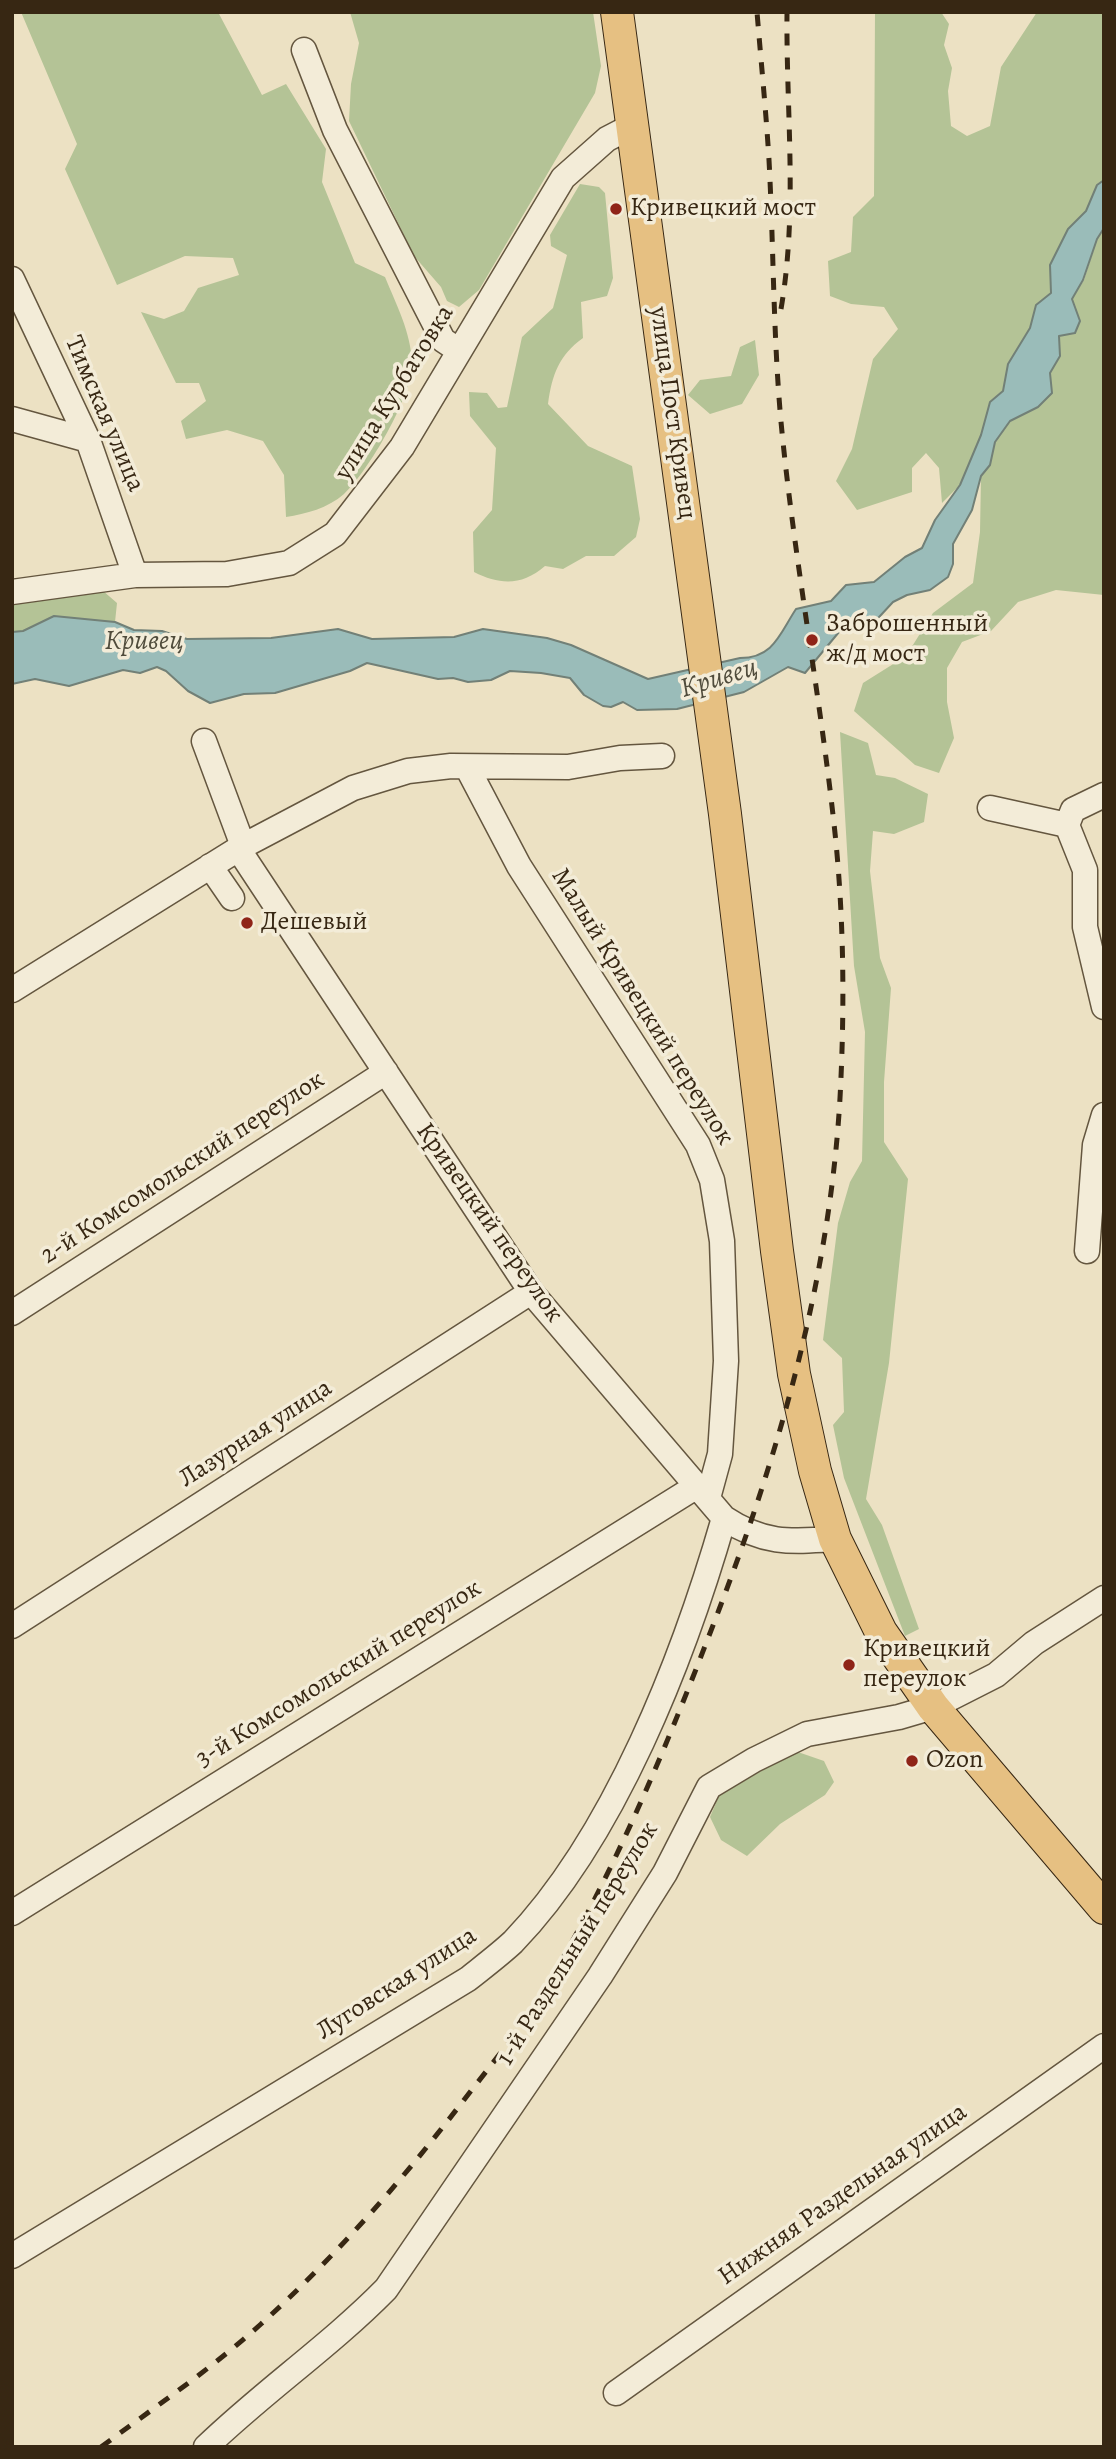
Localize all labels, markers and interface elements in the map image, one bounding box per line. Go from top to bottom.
place label: Кривецкий мост [630,193,816,225]
marker: Кривецкий мост [608,201,624,217]
street label: улица Курбатовка [329,300,461,486]
street label: улица Пост Кривец [642,305,702,521]
street label: Тимская улица [57,331,151,497]
place label: Заброшенный ж/д мост [826,609,988,670]
water label: Кривец [104,625,184,659]
marker: Заброшенный ж/д мост [804,632,820,648]
water label: Кривец [676,651,762,707]
street label: Малый Кривецкий переулок [544,863,740,1151]
place label: Дешевый [261,907,368,939]
marker: Дешевый [239,915,255,931]
street label: 2-й Комсомольский переулок [35,1065,331,1271]
street label: Кривецкий переулок [408,1117,570,1329]
street label: Лазурная улица [174,1373,338,1495]
street label: 3-й Комсомольский переулок [191,1573,487,1775]
place label: Кривецкий переулок [863,1634,991,1696]
marker: Кривецкий переулок [841,1657,857,1673]
place label: Ozon [926,1745,983,1777]
marker: Ozon [904,1753,920,1769]
street label: 1-й Раздельный переулок [490,1816,666,2072]
street label: Луговская улица [311,1921,483,2047]
street label: Нижняя Раздельная улица [713,2097,973,2293]

